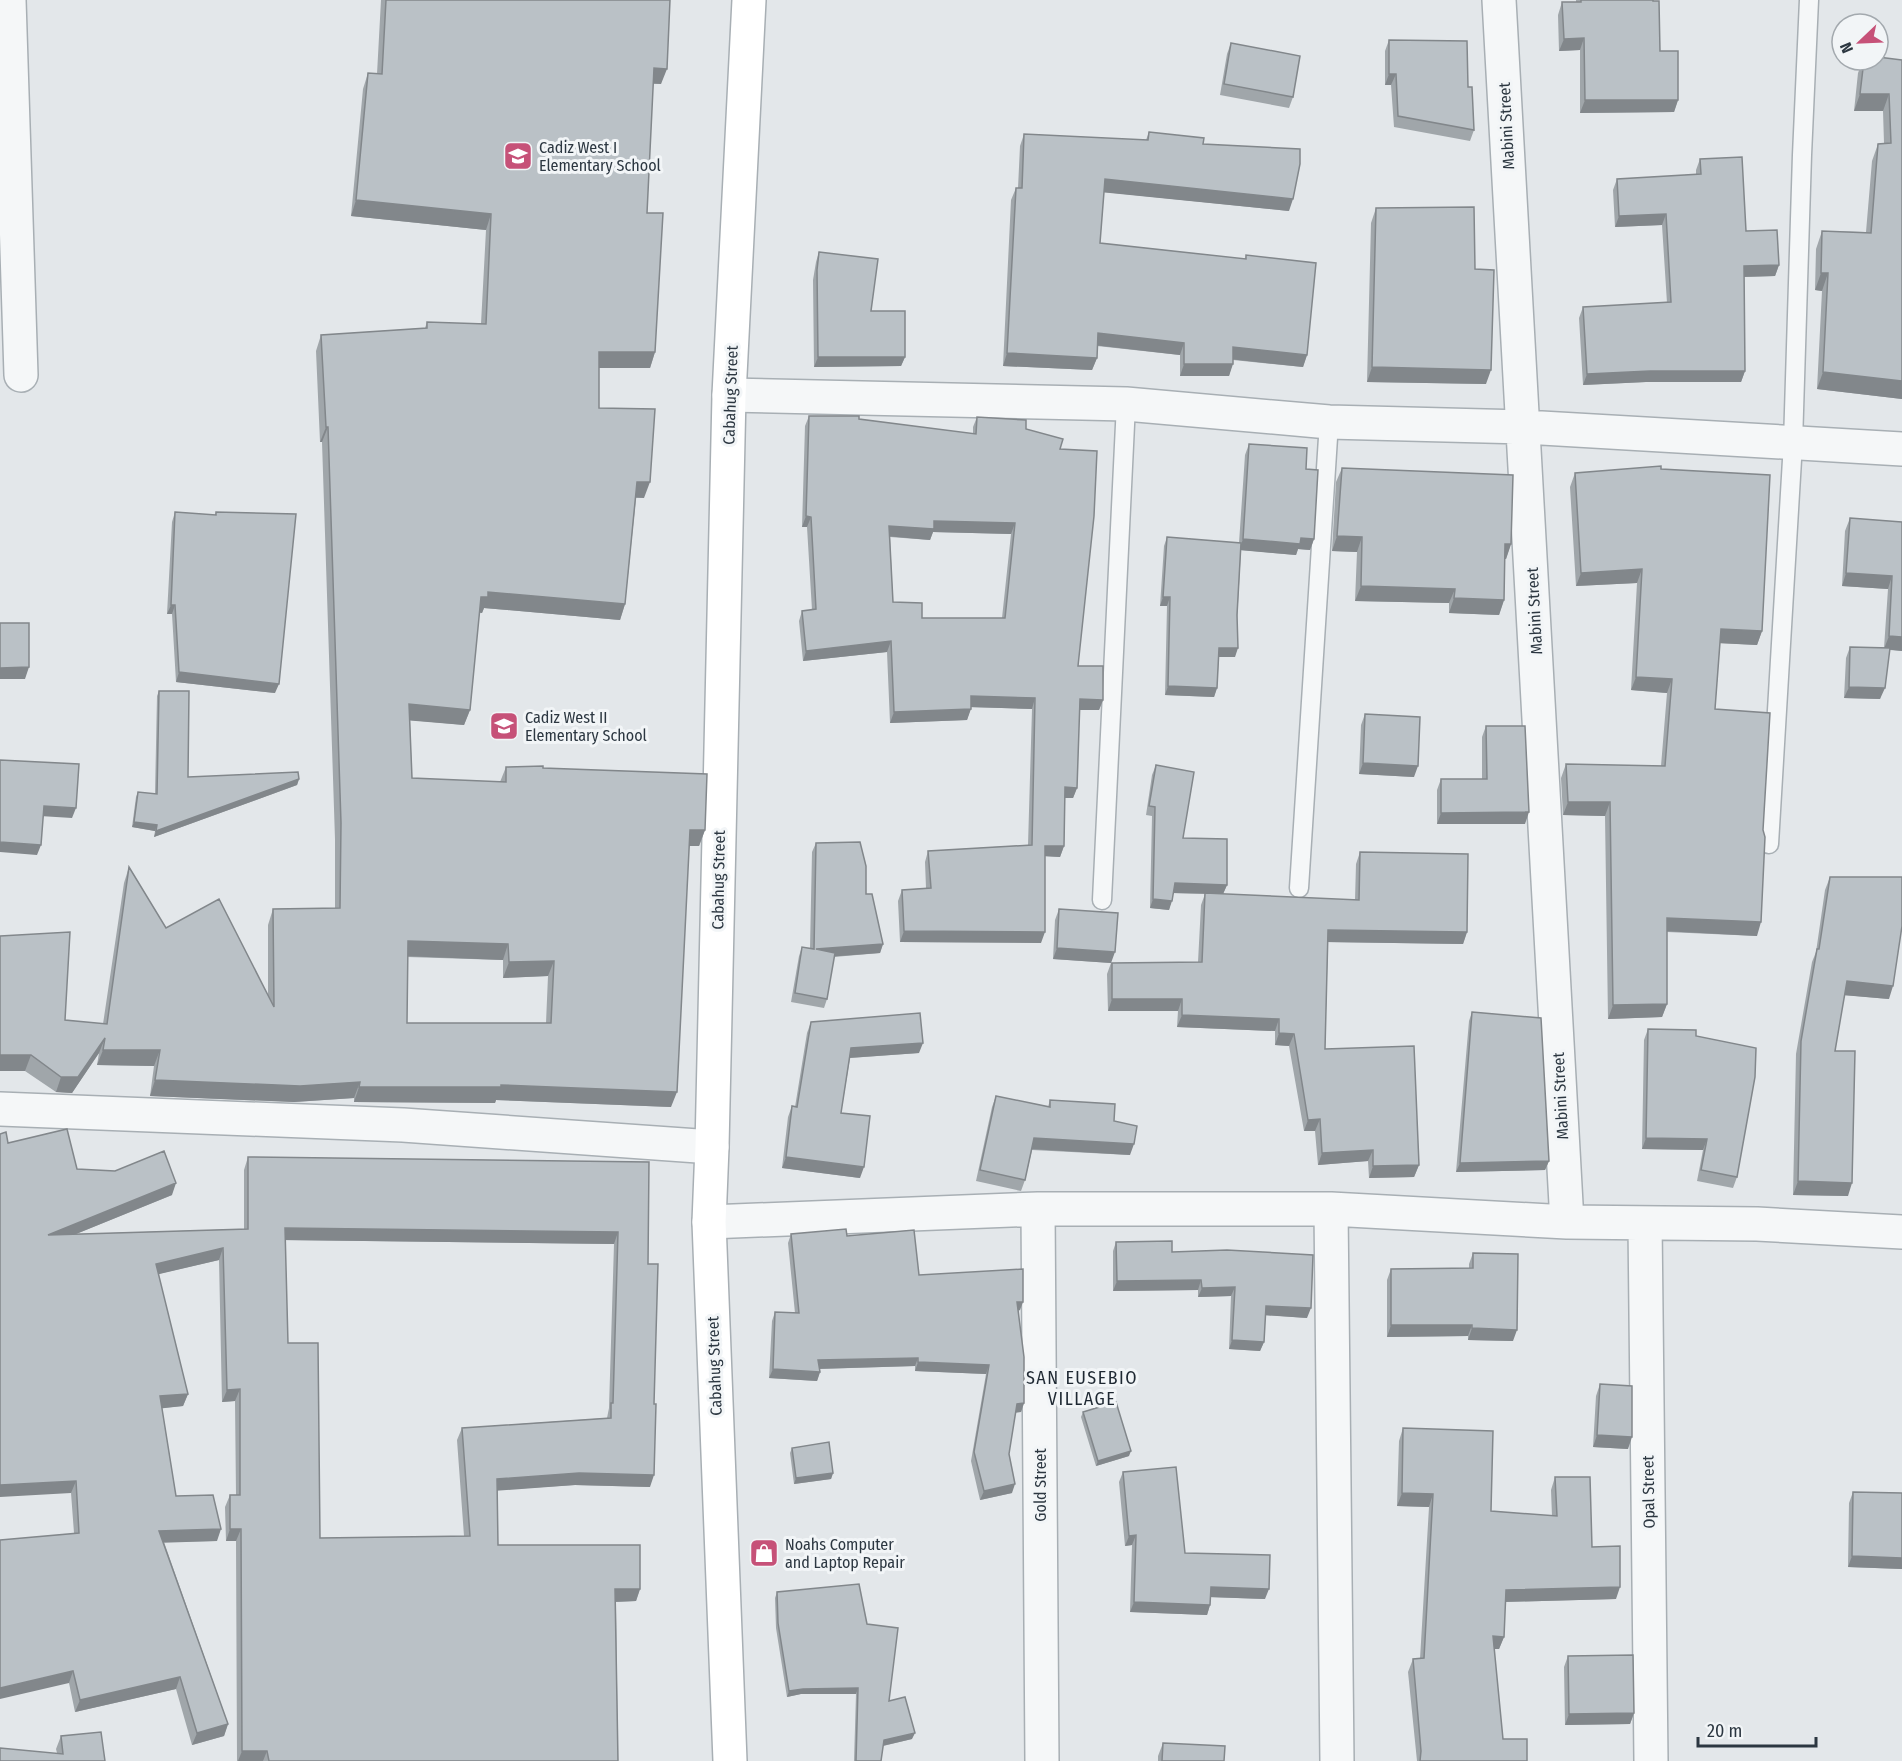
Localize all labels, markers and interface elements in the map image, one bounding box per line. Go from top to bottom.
north arrow [1830,12,1890,72]
text: N [1836,40,1857,56]
street label: Mabini Street [1495,81,1518,170]
place label: Cadiz West I Elementary School [539,138,661,175]
school or university icon: Cadiz West I Elementary School [502,140,534,172]
street label: Cabahug Street [719,344,742,445]
street label: Mabini Street [1523,566,1546,655]
place label: Cadiz West II Elementary School [525,708,647,745]
school or university icon: Cadiz West II Elementary School [488,710,520,742]
street label: Cabahug Street [708,829,729,930]
street label: Mabini Street [1549,1051,1572,1140]
street label: Cabahug Street [703,1315,726,1416]
district label: SAN EUSEBIO VILLAGE [1026,1367,1138,1410]
street label: Gold Street [1031,1448,1050,1522]
street label: Opal Street [1638,1454,1659,1529]
place label: Noahs Computer and Laptop Repair [785,1535,905,1572]
shop icon: Noahs Computer and Laptop Repair [748,1537,780,1569]
scale bar [1698,1710,1816,1748]
text: 20 m [1707,1720,1742,1742]

